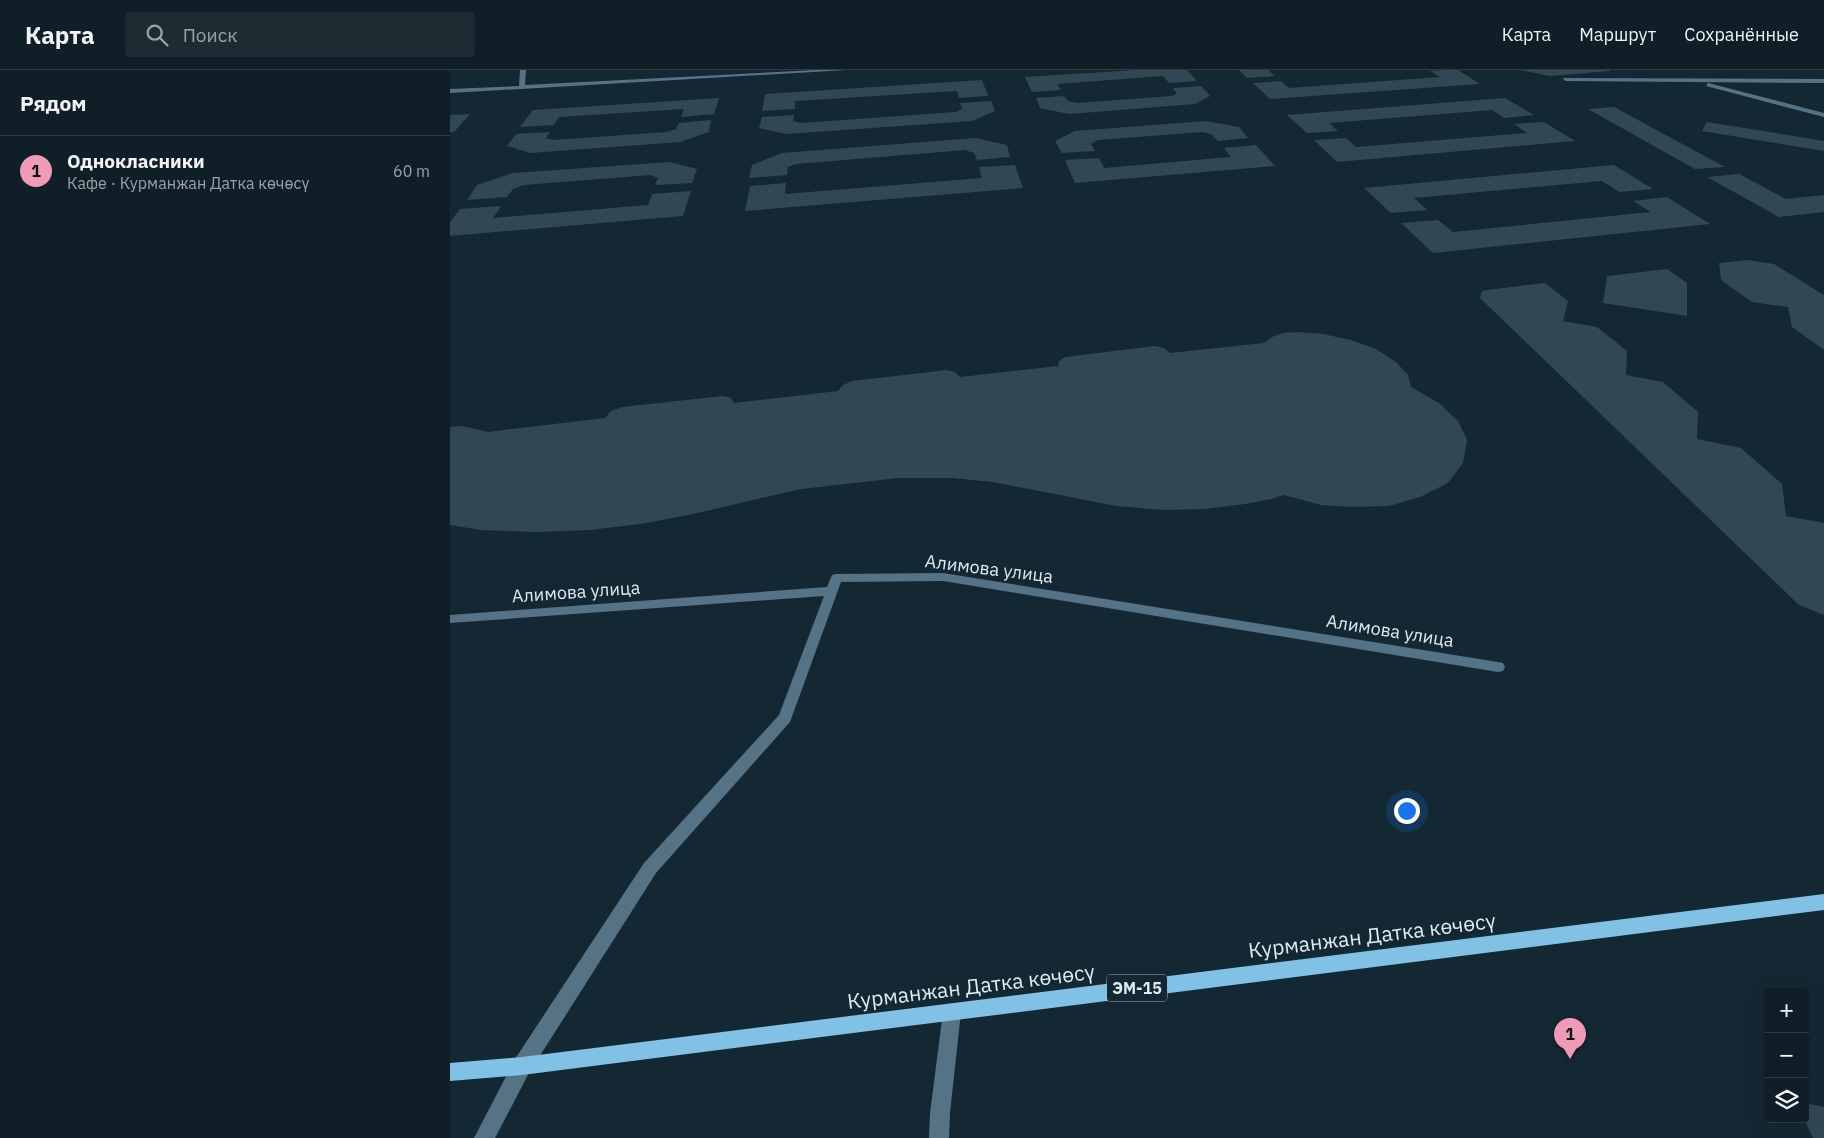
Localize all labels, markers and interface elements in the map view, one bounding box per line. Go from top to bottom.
search box [125,12,475,57]
text: Карта [25,19,95,51]
icon: search [143,21,171,49]
text: Поиск [183,23,238,47]
text: Карта [1502,23,1551,46]
text: Маршрут [1579,23,1656,46]
text: Сохранённые [1684,23,1799,46]
text: Рядом [20,89,87,117]
text: Однокласники [67,149,205,173]
text: 1 [31,161,41,181]
text: 60 m [393,161,430,181]
text: Кафе · Курманжан Датка көчөсү [67,173,309,193]
street label: Алимова улица [924,549,1055,588]
street label: Алимова улица [511,576,641,607]
street label: Алимова улица [1325,609,1456,652]
your location [1394,798,1420,824]
street label: Курманжан Датка көчөсү [1247,906,1497,964]
street label: Курманжан Датка көчөсү [846,957,1096,1015]
road number: ЭМ-15 [1107,974,1167,1001]
map controls [1764,988,1809,1123]
button: + [1764,988,1809,1033]
pin: 1 [1554,1018,1586,1059]
button: − [1764,1033,1809,1078]
button: layers [1764,1078,1809,1123]

